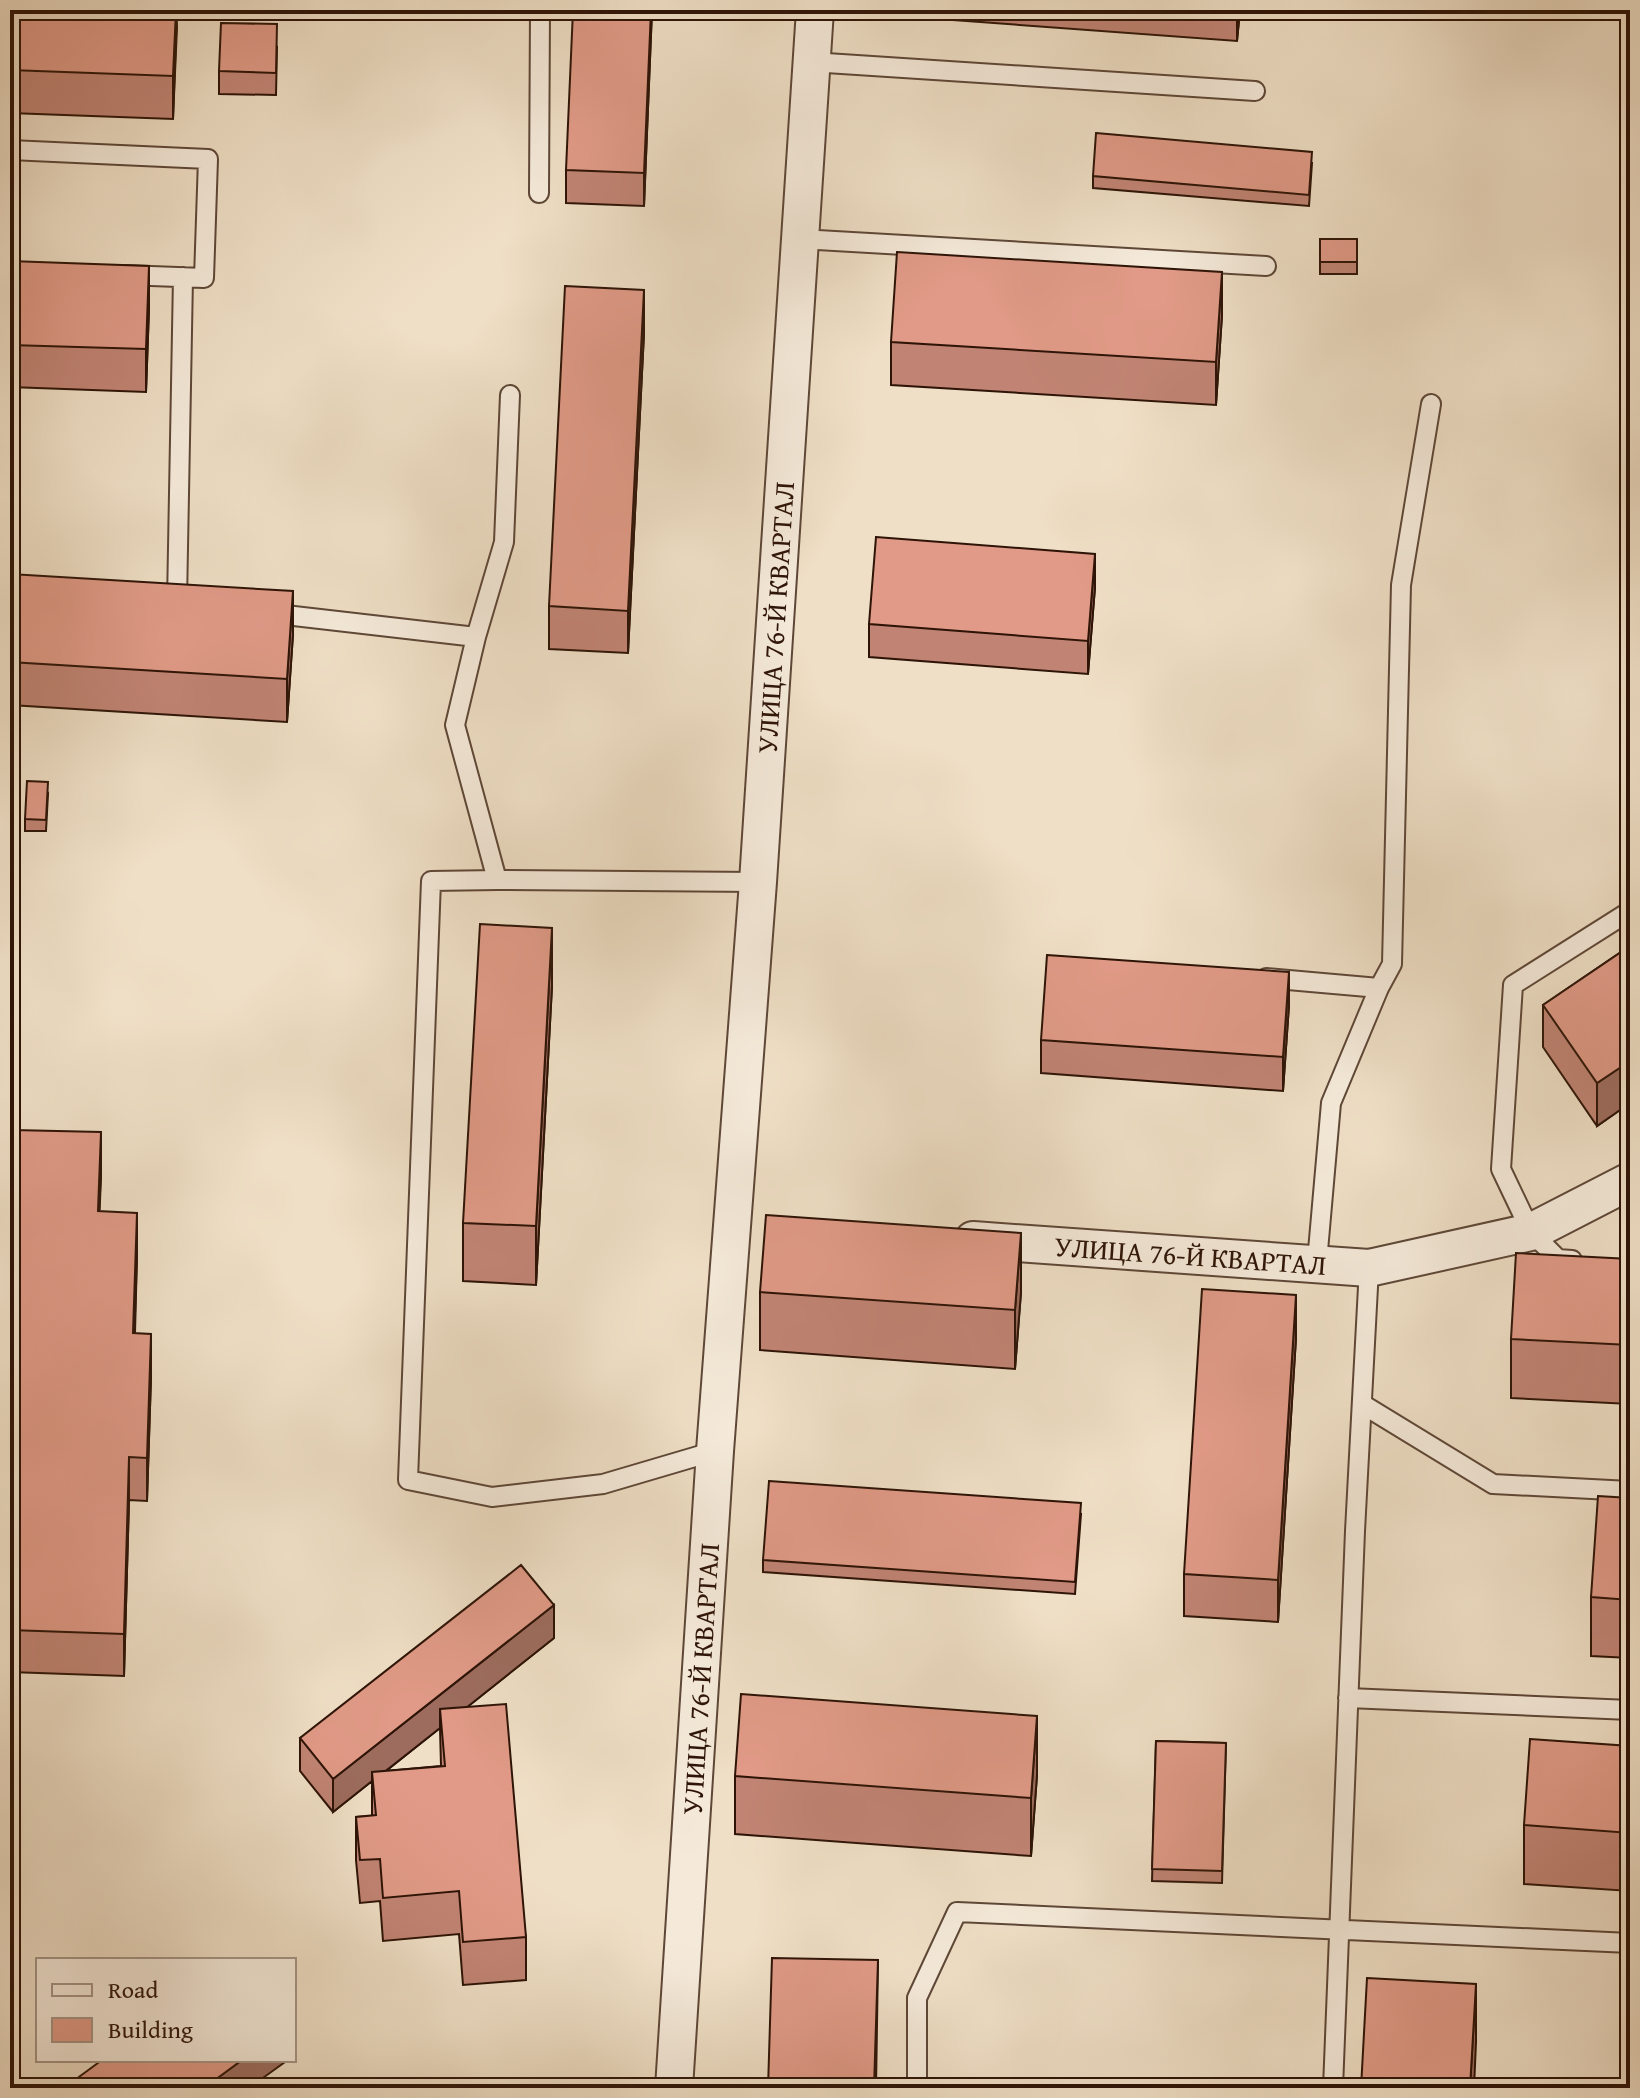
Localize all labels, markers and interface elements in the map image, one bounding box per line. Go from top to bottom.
street label: УЛИЦА 76-Й КВАРТАЛ [745,480,804,755]
street label: УЛИЦА 76-Й КВАРТАЛ [1053,1225,1328,1285]
street label: УЛИЦА 76-Й КВАРТАЛ [671,1542,729,1816]
legend [36,1958,296,2062]
text: Road [108,1972,158,2007]
text: Building [108,2012,193,2047]

